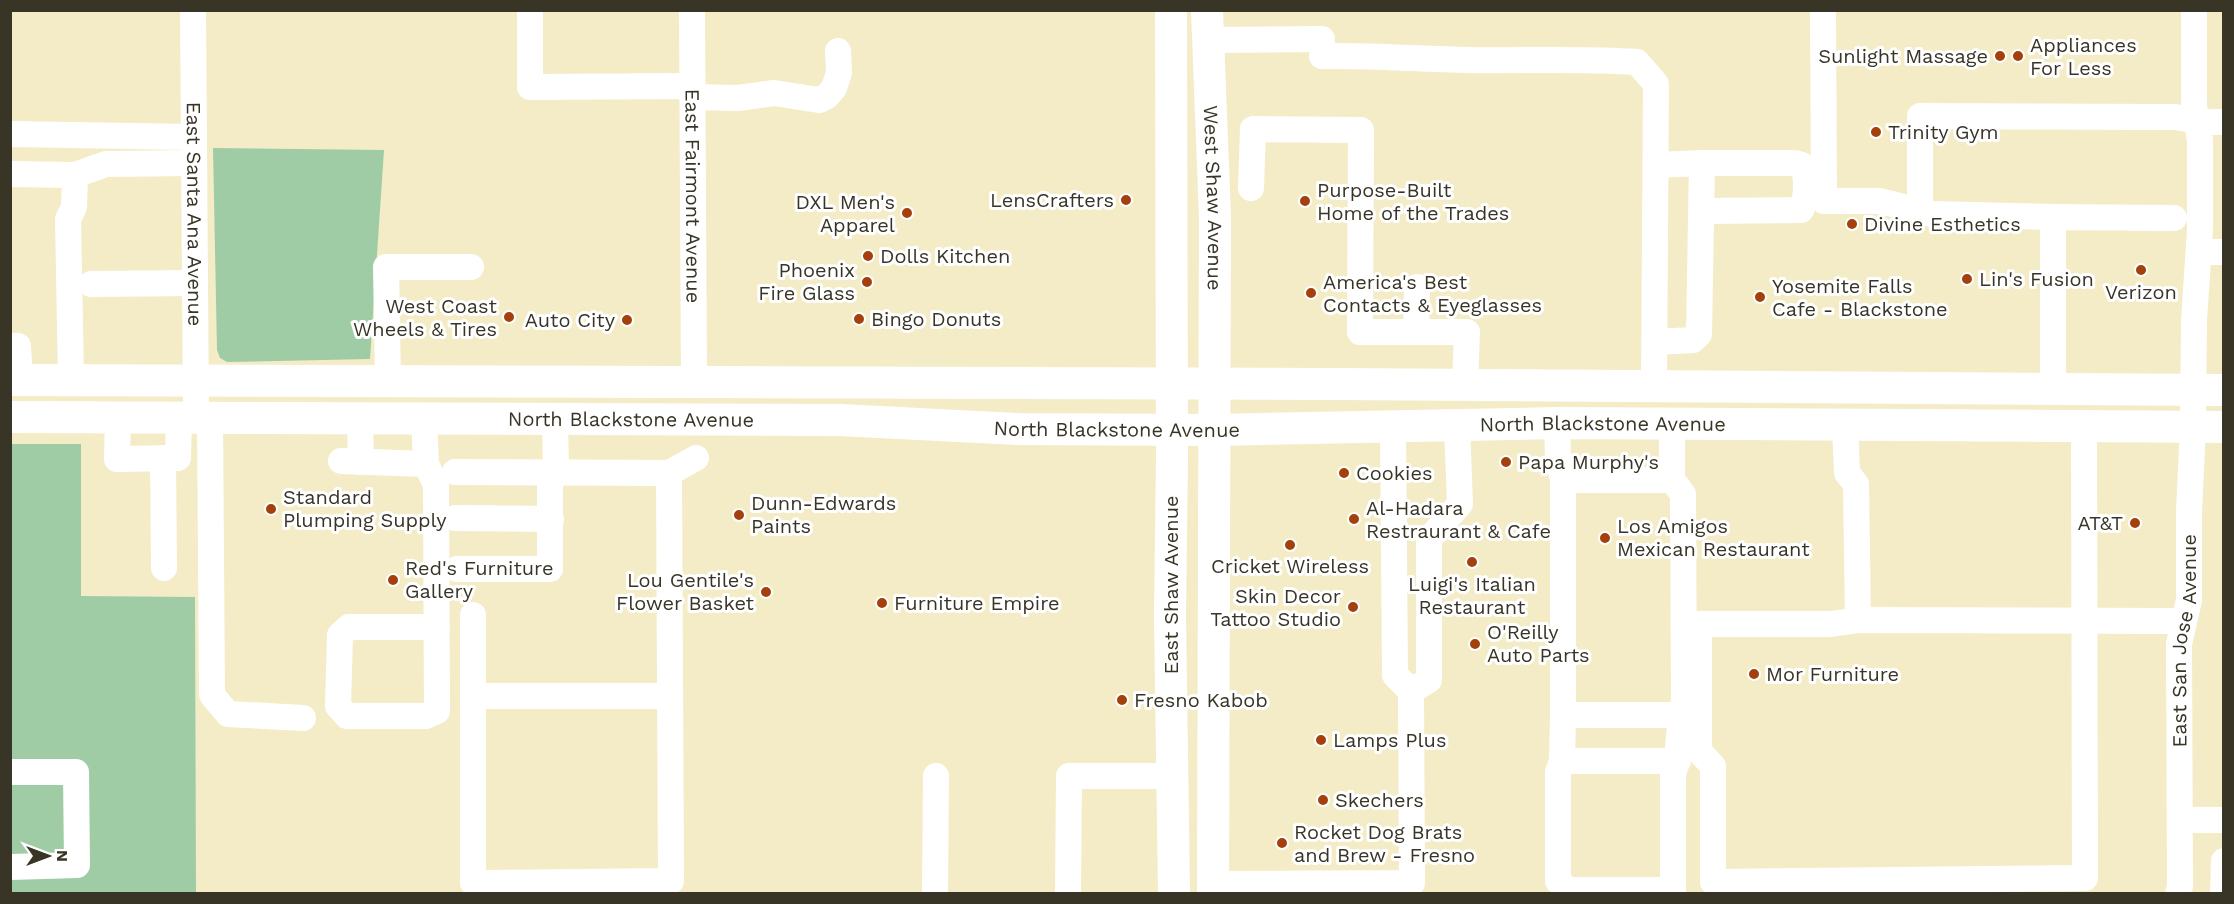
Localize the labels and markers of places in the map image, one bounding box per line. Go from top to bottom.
place label: Appliances For Less [2030,33,2137,80]
place label: Sunlight Massage [1818,44,1988,68]
marker: Sunlight Massage [1993,49,2007,63]
marker: Appliances For Less [2011,49,2025,63]
place label: Trinity Gym [1888,120,1999,144]
marker: Trinity Gym [1869,125,1883,139]
place label: Purpose-Built Home of the Trades [1317,178,1509,225]
place label: LensCrafters [990,188,1114,212]
place label: DXL Men's Apparel [796,190,895,237]
marker: LensCrafters [1119,193,1133,207]
marker: Purpose-Built Home of the Trades [1298,194,1312,208]
marker: DXL Men's Apparel [900,206,914,220]
place label: Divine Esthetics [1864,212,2021,236]
marker: Divine Esthetics [1845,217,1859,231]
place label: Dolls Kitchen [880,244,1010,268]
marker: Dolls Kitchen [861,249,875,263]
place label: Phoenix Fire Glass [758,258,855,305]
marker: Verizon [2134,263,2148,277]
place label: Lin's Fusion [1979,267,2094,291]
place label: America's Best Contacts & Eyeglasses [1323,270,1542,317]
marker: Lin's Fusion [1960,272,1974,286]
place label: Yosemite Falls Cafe - Blackstone [1772,274,1948,321]
marker: Phoenix Fire Glass [860,275,874,289]
place label: Verizon [2105,280,2177,304]
marker: America's Best Contacts & Eyeglasses [1304,286,1318,300]
marker: Yosemite Falls Cafe - Blackstone [1753,290,1767,304]
place label: West Coast Wheels & Tires [353,294,498,341]
place label: Bingo Donuts [871,307,1001,331]
place label: Auto City [525,308,616,332]
marker: West Coast Wheels & Tires [502,310,516,324]
marker: Bingo Donuts [852,312,866,326]
marker: Auto City [620,313,634,327]
place label: Papa Murphy's [1518,450,1659,474]
marker: Papa Murphy's [1499,455,1513,469]
place label: Cookies [1356,461,1432,485]
marker: Cookies [1337,466,1351,480]
place label: Standard Plumping Supply [283,485,447,532]
place label: Dunn-Edwards Paints [751,491,896,538]
place label: Al-Hadara Restraurant & Cafe [1366,496,1551,543]
marker: Standard Plumping Supply [264,502,278,516]
marker: Dunn-Edwards Paints [732,508,746,522]
place label: AT&T [2078,511,2123,535]
marker: Al-Hadara Restraurant & Cafe [1347,512,1361,526]
place label: Los Amigos Mexican Restaurant [1617,514,1810,561]
marker: AT&T [2128,516,2142,530]
marker: Los Amigos Mexican Restaurant [1598,531,1612,545]
marker: Cricket Wireless [1283,538,1297,552]
place label: Cricket Wireless [1211,554,1369,578]
marker: Luigi's Italian Restaurant [1465,555,1479,569]
place label: Red's Furniture Gallery [405,556,553,603]
place label: Lou Gentile's Flower Basket [616,568,755,615]
place label: Luigi's Italian Restaurant [1408,572,1536,619]
marker: Red's Furniture Gallery [386,573,400,587]
place label: Skin Decor Tattoo Studio [1210,584,1341,631]
marker: Lou Gentile's Flower Basket [759,585,773,599]
place label: Furniture Empire [894,591,1060,615]
marker: Furniture Empire [875,596,889,610]
marker: Skin Decor Tattoo Studio [1346,600,1360,614]
place label: O'Reilly Auto Parts [1487,620,1590,667]
marker: O'Reilly Auto Parts [1468,637,1482,651]
place label: Mor Furniture [1766,662,1899,686]
marker: Mor Furniture [1747,667,1761,681]
place label: Fresno Kabob [1134,688,1268,712]
marker: Fresno Kabob [1115,693,1129,707]
place label: Lamps Plus [1333,728,1446,752]
marker: Lamps Plus [1314,733,1328,747]
place label: Skechers [1335,788,1424,812]
marker: Skechers [1316,793,1330,807]
place label: Rocket Dog Brats and Brew - Fresno [1294,820,1475,867]
marker: Rocket Dog Brats and Brew - Fresno [1275,836,1289,850]

